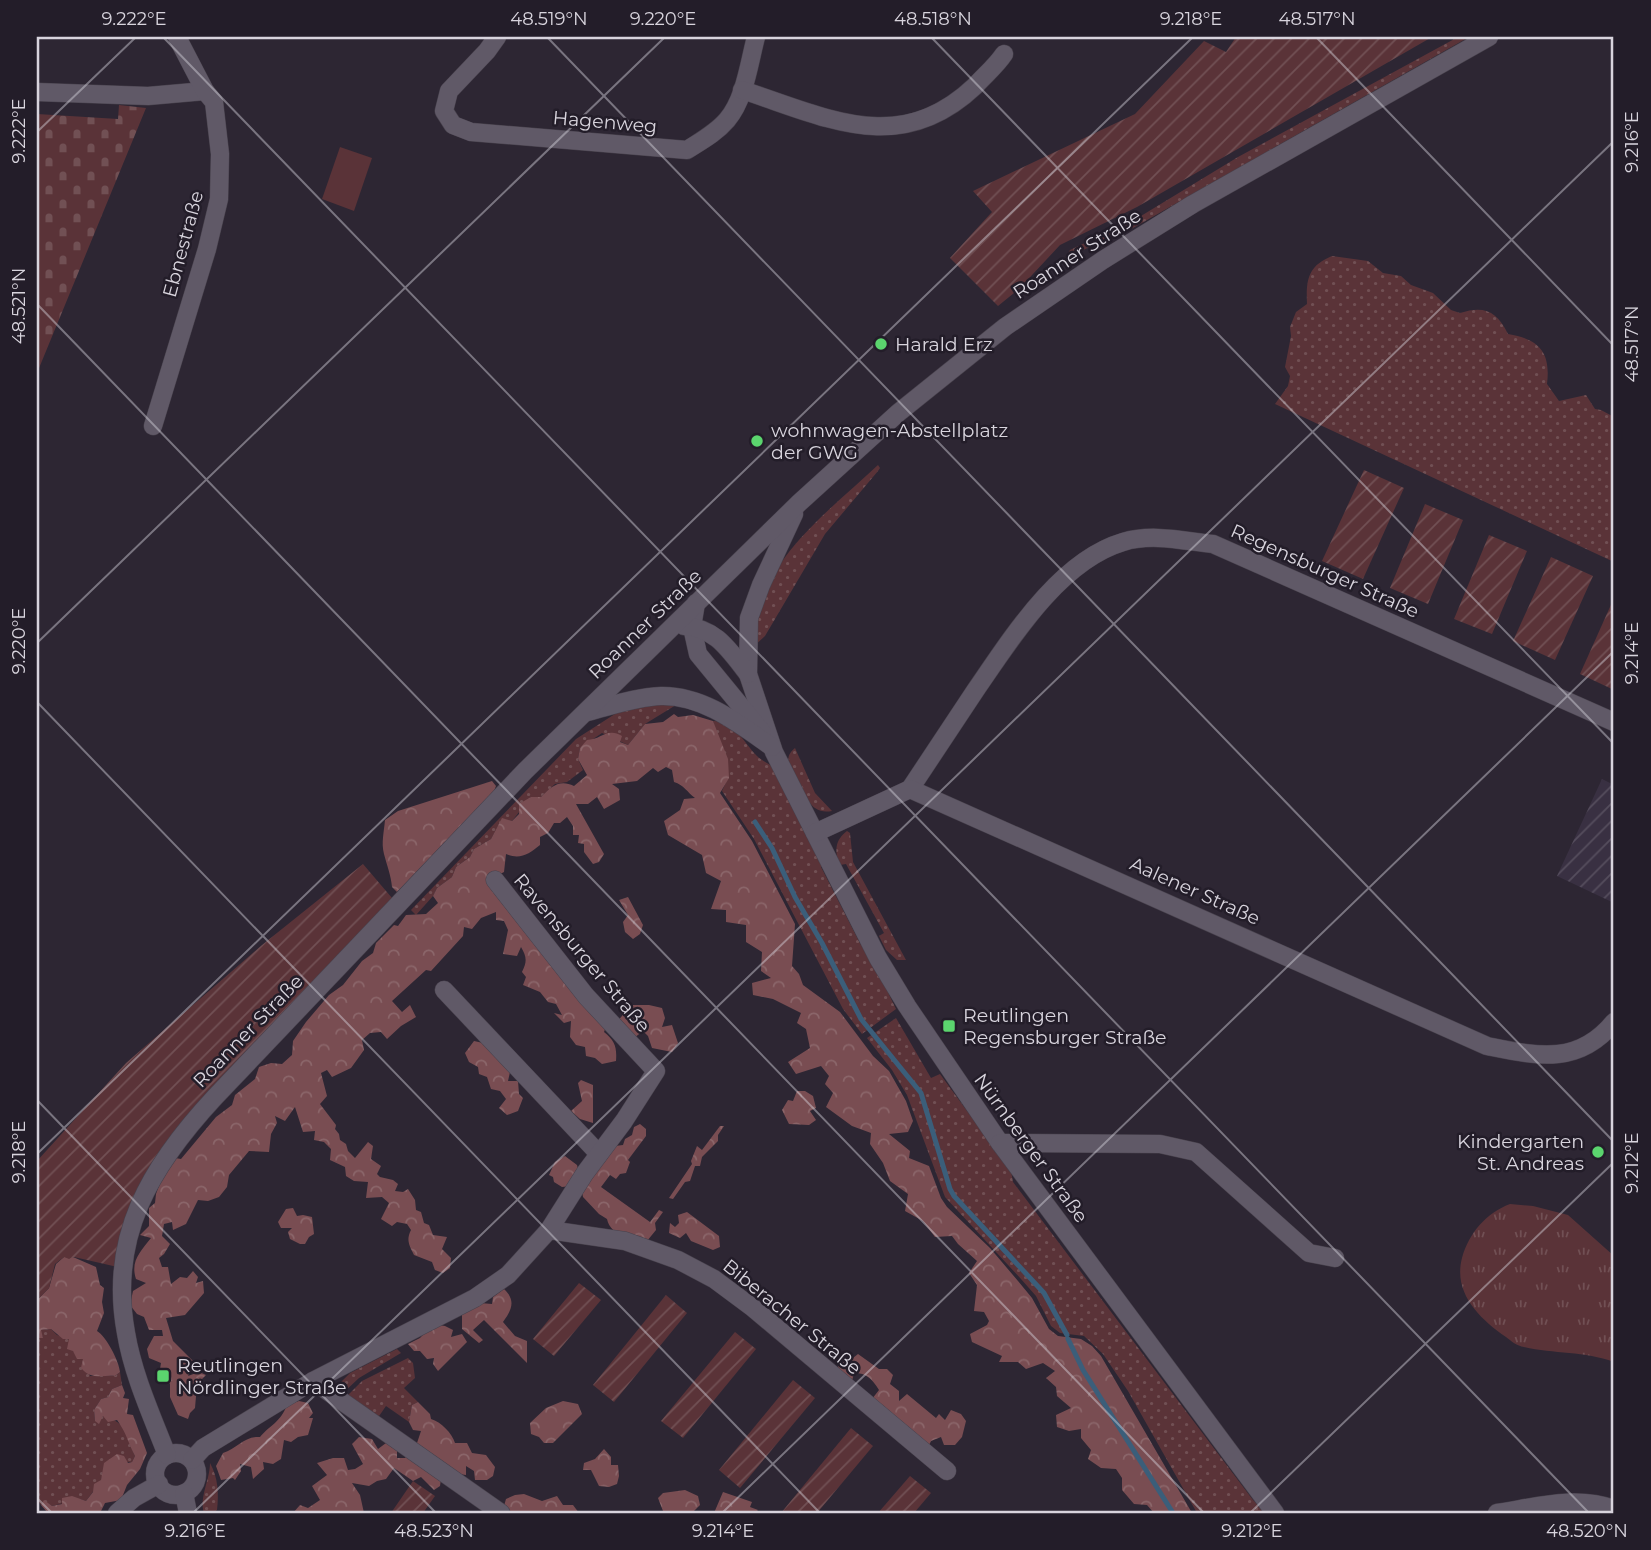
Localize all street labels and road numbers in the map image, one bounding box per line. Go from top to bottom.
street label: Hagenweg [552,106,658,138]
street label: Ebnestraße [158,188,208,300]
street label: Roanner Straße [1009,204,1145,304]
street label: Regensburger Straße [1227,519,1423,623]
street label: Roanner Straße [584,564,706,684]
street label: Aalener Straße [1126,852,1264,930]
street label: Ravensburger Straße [509,869,655,1037]
street label: Roanner Straße [188,970,308,1092]
street label: Nürnberger Straße [969,1069,1093,1227]
street label: Biberacher Straße [718,1254,866,1380]

